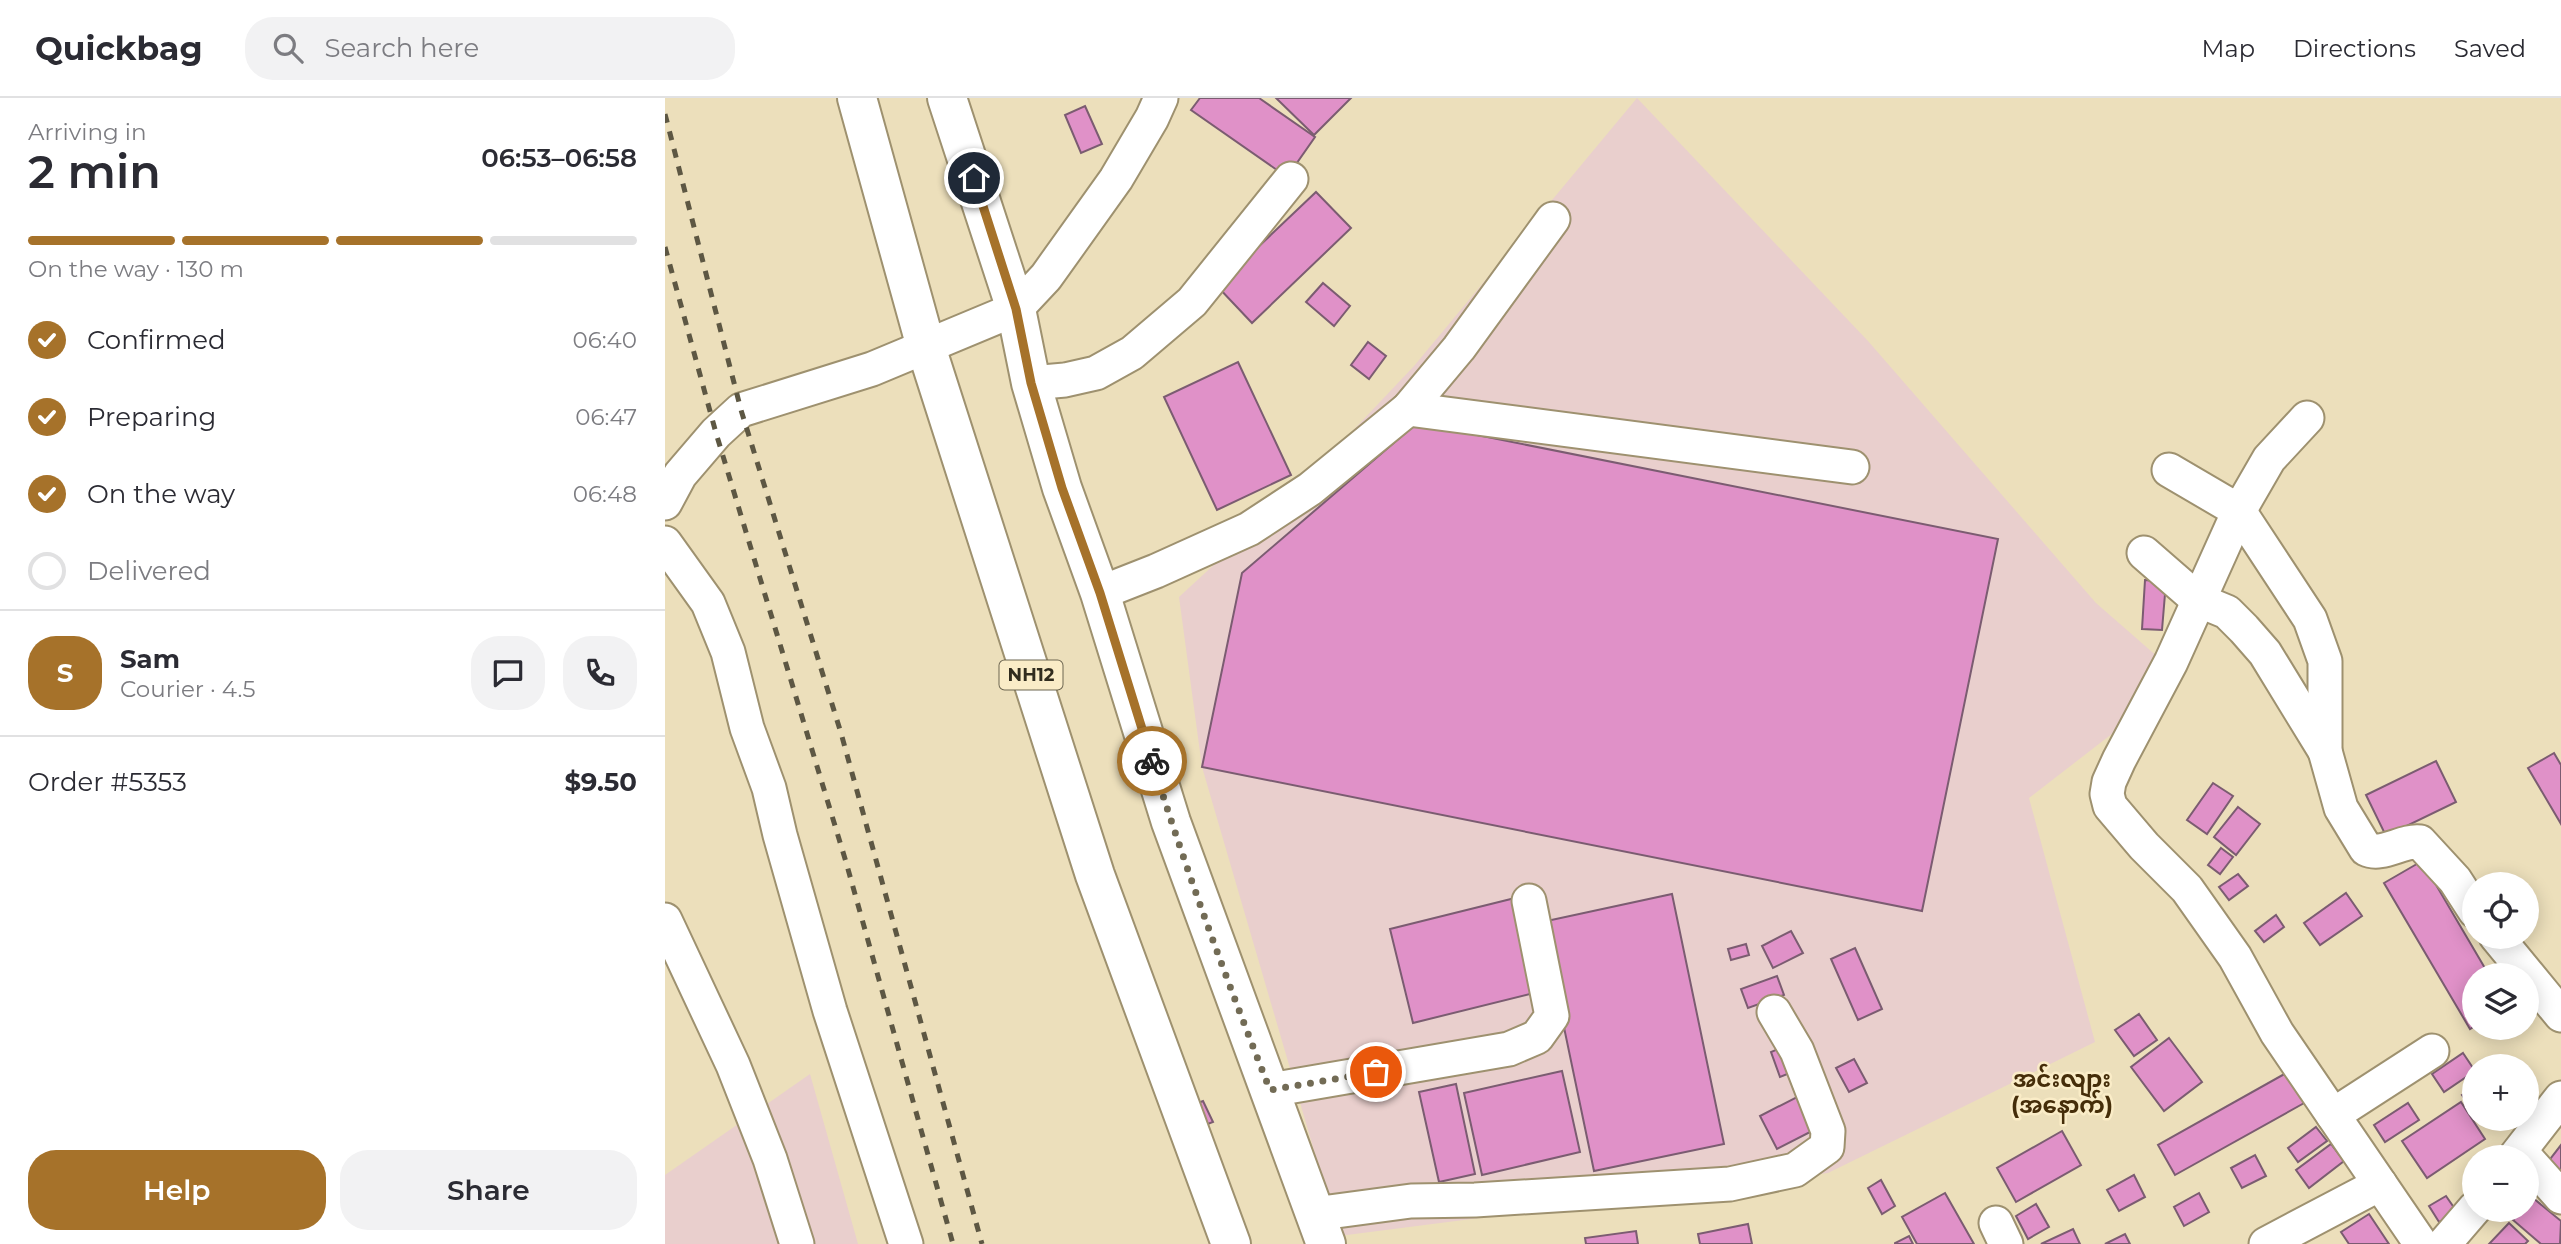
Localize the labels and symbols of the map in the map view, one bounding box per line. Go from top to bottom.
pin [944,148,1004,208]
road number: NH12 [999,660,1063,690]
courier [1117,726,1187,796]
pin [1346,1042,1406,1102]
district label: အင်းလျား (အနောက်) [2011,1063,2113,1124]

